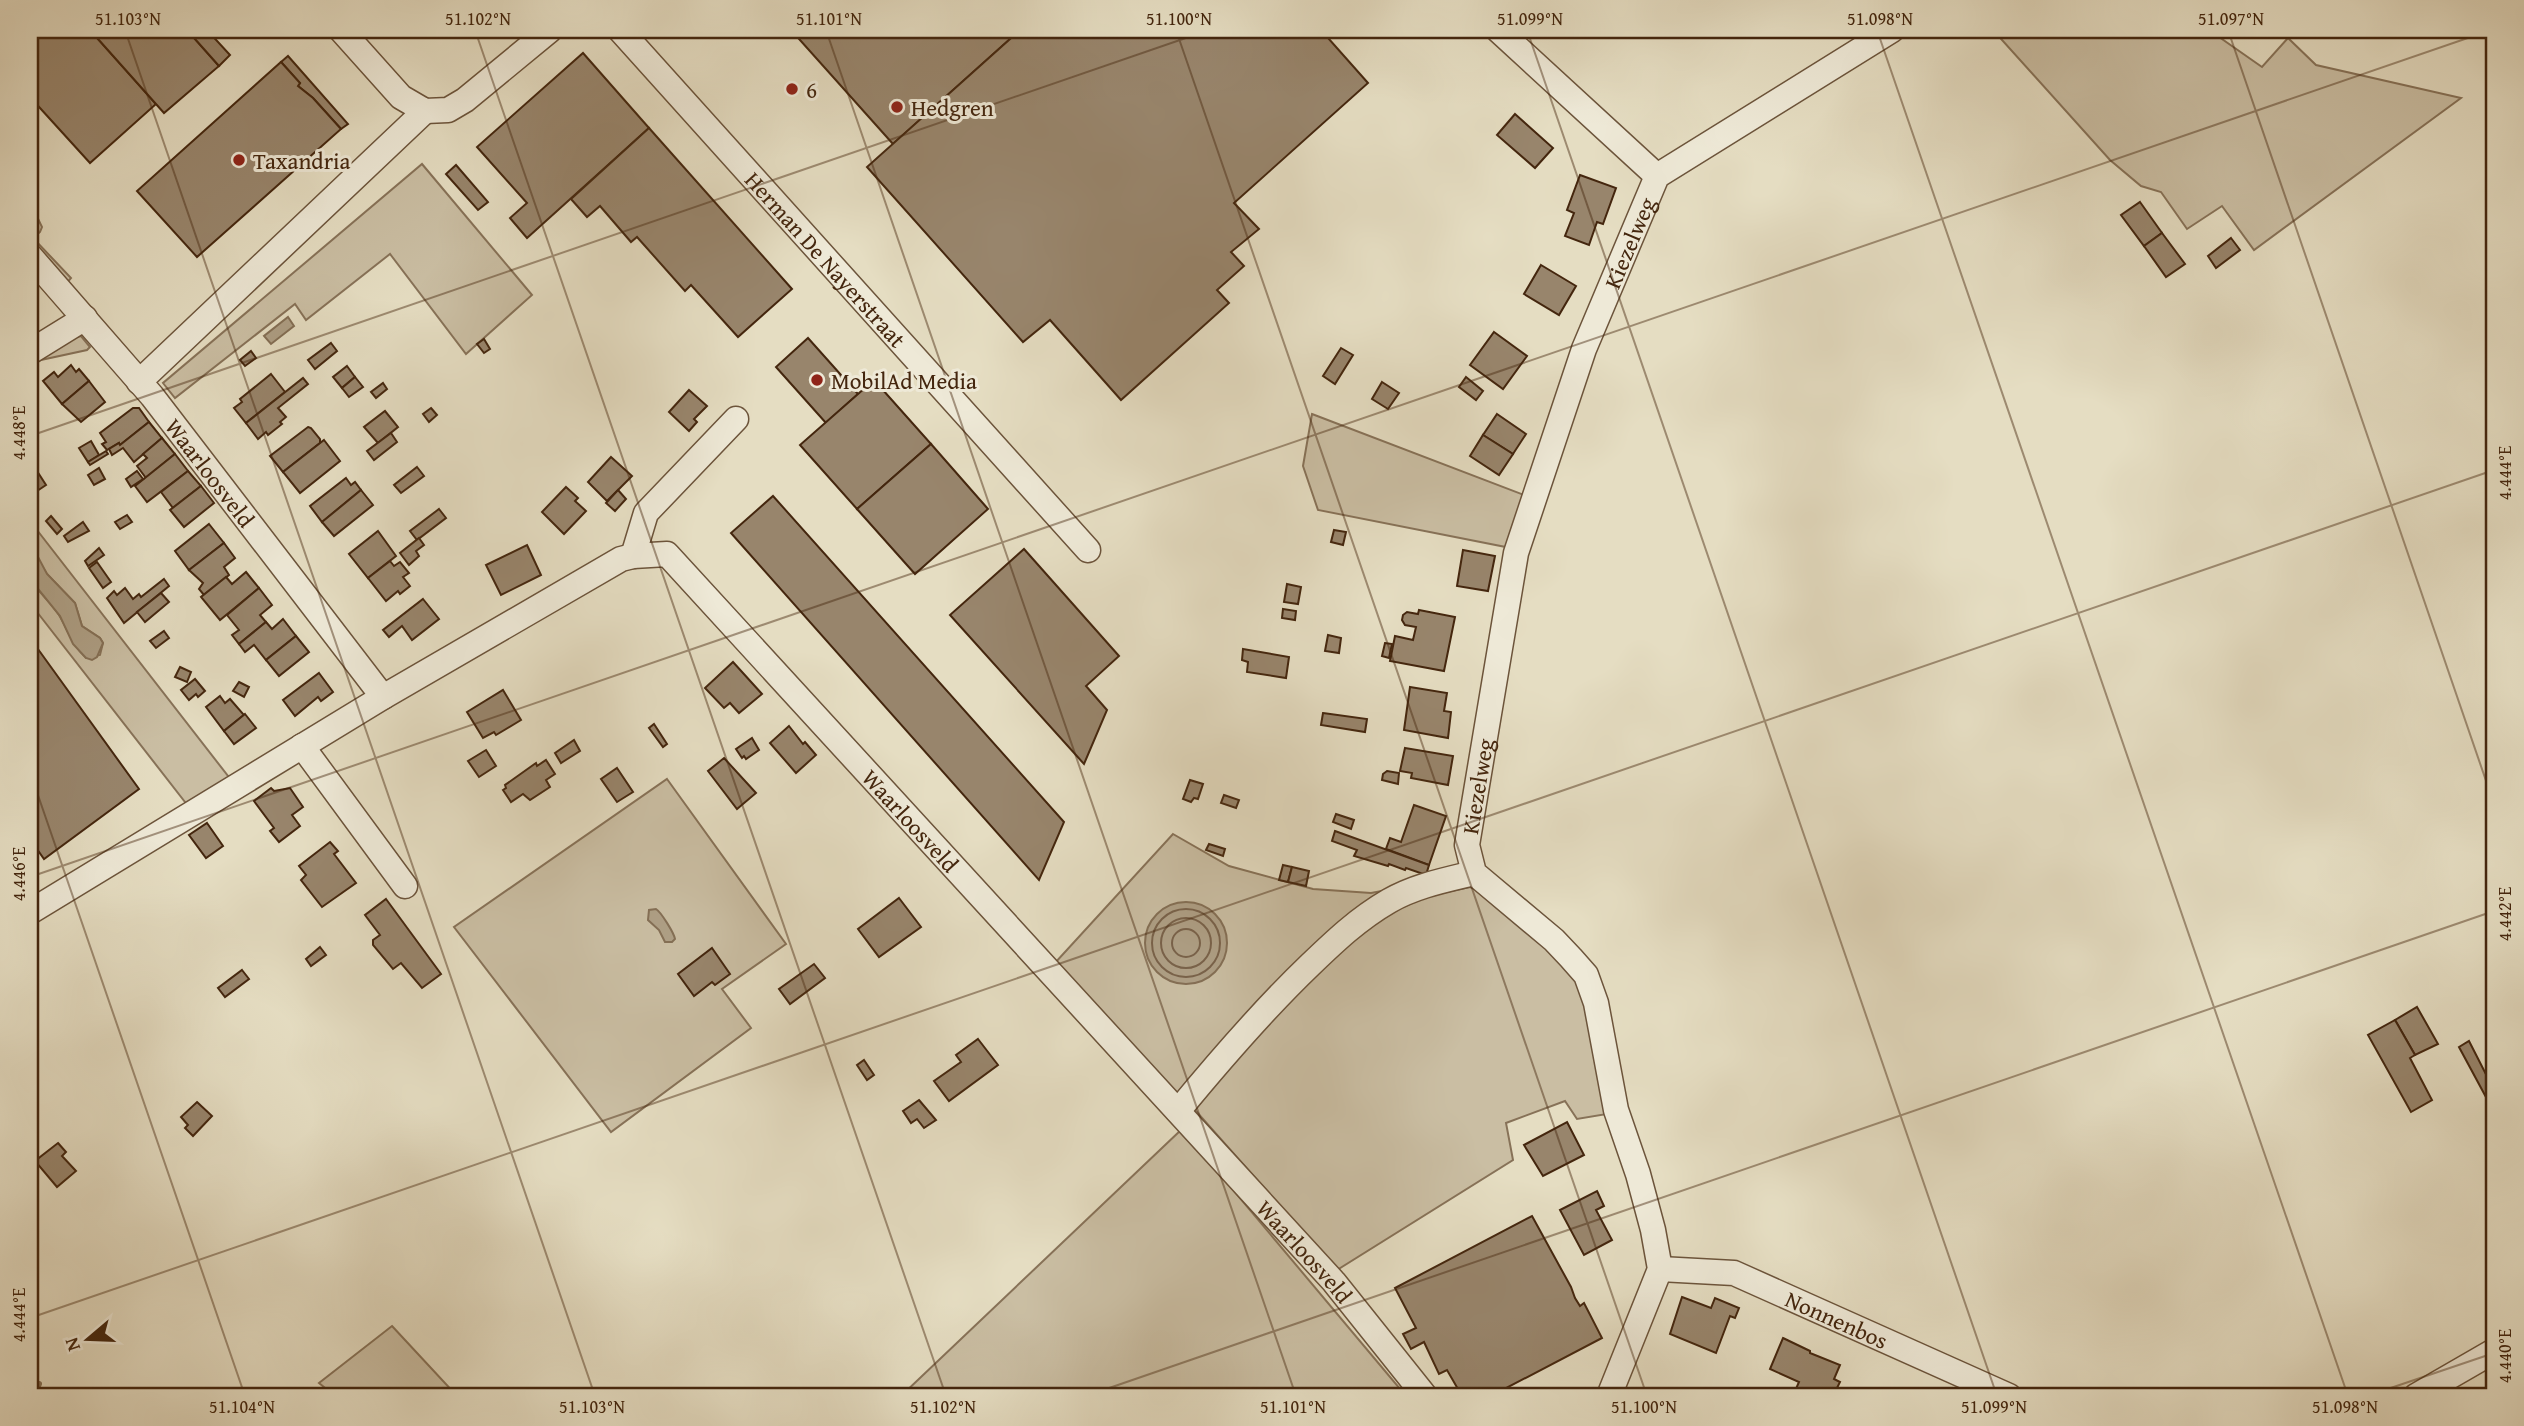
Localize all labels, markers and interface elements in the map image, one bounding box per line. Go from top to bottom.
text: 51.103°N [95,5,161,32]
text: 51.102°N [445,5,511,32]
text: 51.101°N [796,5,862,32]
text: 51.100°N [1146,5,1212,32]
text: 51.099°N [1497,5,1563,32]
text: 51.098°N [1847,5,1913,32]
text: 51.097°N [2198,5,2264,32]
place label: 6 [806,73,817,106]
marker: 6 [784,81,800,97]
place label: Hedgren [911,91,994,124]
marker: Hedgren [889,99,905,115]
place label: Taxandria [253,144,351,177]
marker: Taxandria [231,152,247,168]
street label: Herman De Nayerstraat [738,164,914,354]
street label: Kiezelweg [1595,191,1663,293]
place label: MobilAd Media [831,364,977,397]
marker: MobilAd Media [809,372,825,388]
text: 4.448°E [5,406,32,460]
street label: Waarloosveld [158,411,264,534]
text: 4.444°E [2491,446,2518,500]
street label: Kiezelweg [1453,735,1501,836]
street label: Waarloosveld [855,761,967,880]
text: 4.446°E [5,847,32,901]
text: 4.442°E [2491,887,2518,941]
street label: Waarloosveld [1250,1192,1361,1310]
street label: Nonnenbos [1780,1282,1894,1356]
text: 4.444°E [5,1288,32,1342]
north arrow [52,1304,122,1374]
text: 4.440°E [2491,1329,2518,1383]
text: N [57,1334,87,1355]
text: 51.104°N [209,1393,275,1420]
text: 51.103°N [559,1393,625,1420]
text: 51.102°N [910,1393,976,1420]
text: 51.101°N [1260,1393,1326,1420]
text: 51.100°N [1611,1393,1677,1420]
text: 51.099°N [1961,1393,2027,1420]
text: 51.098°N [2312,1393,2378,1420]

